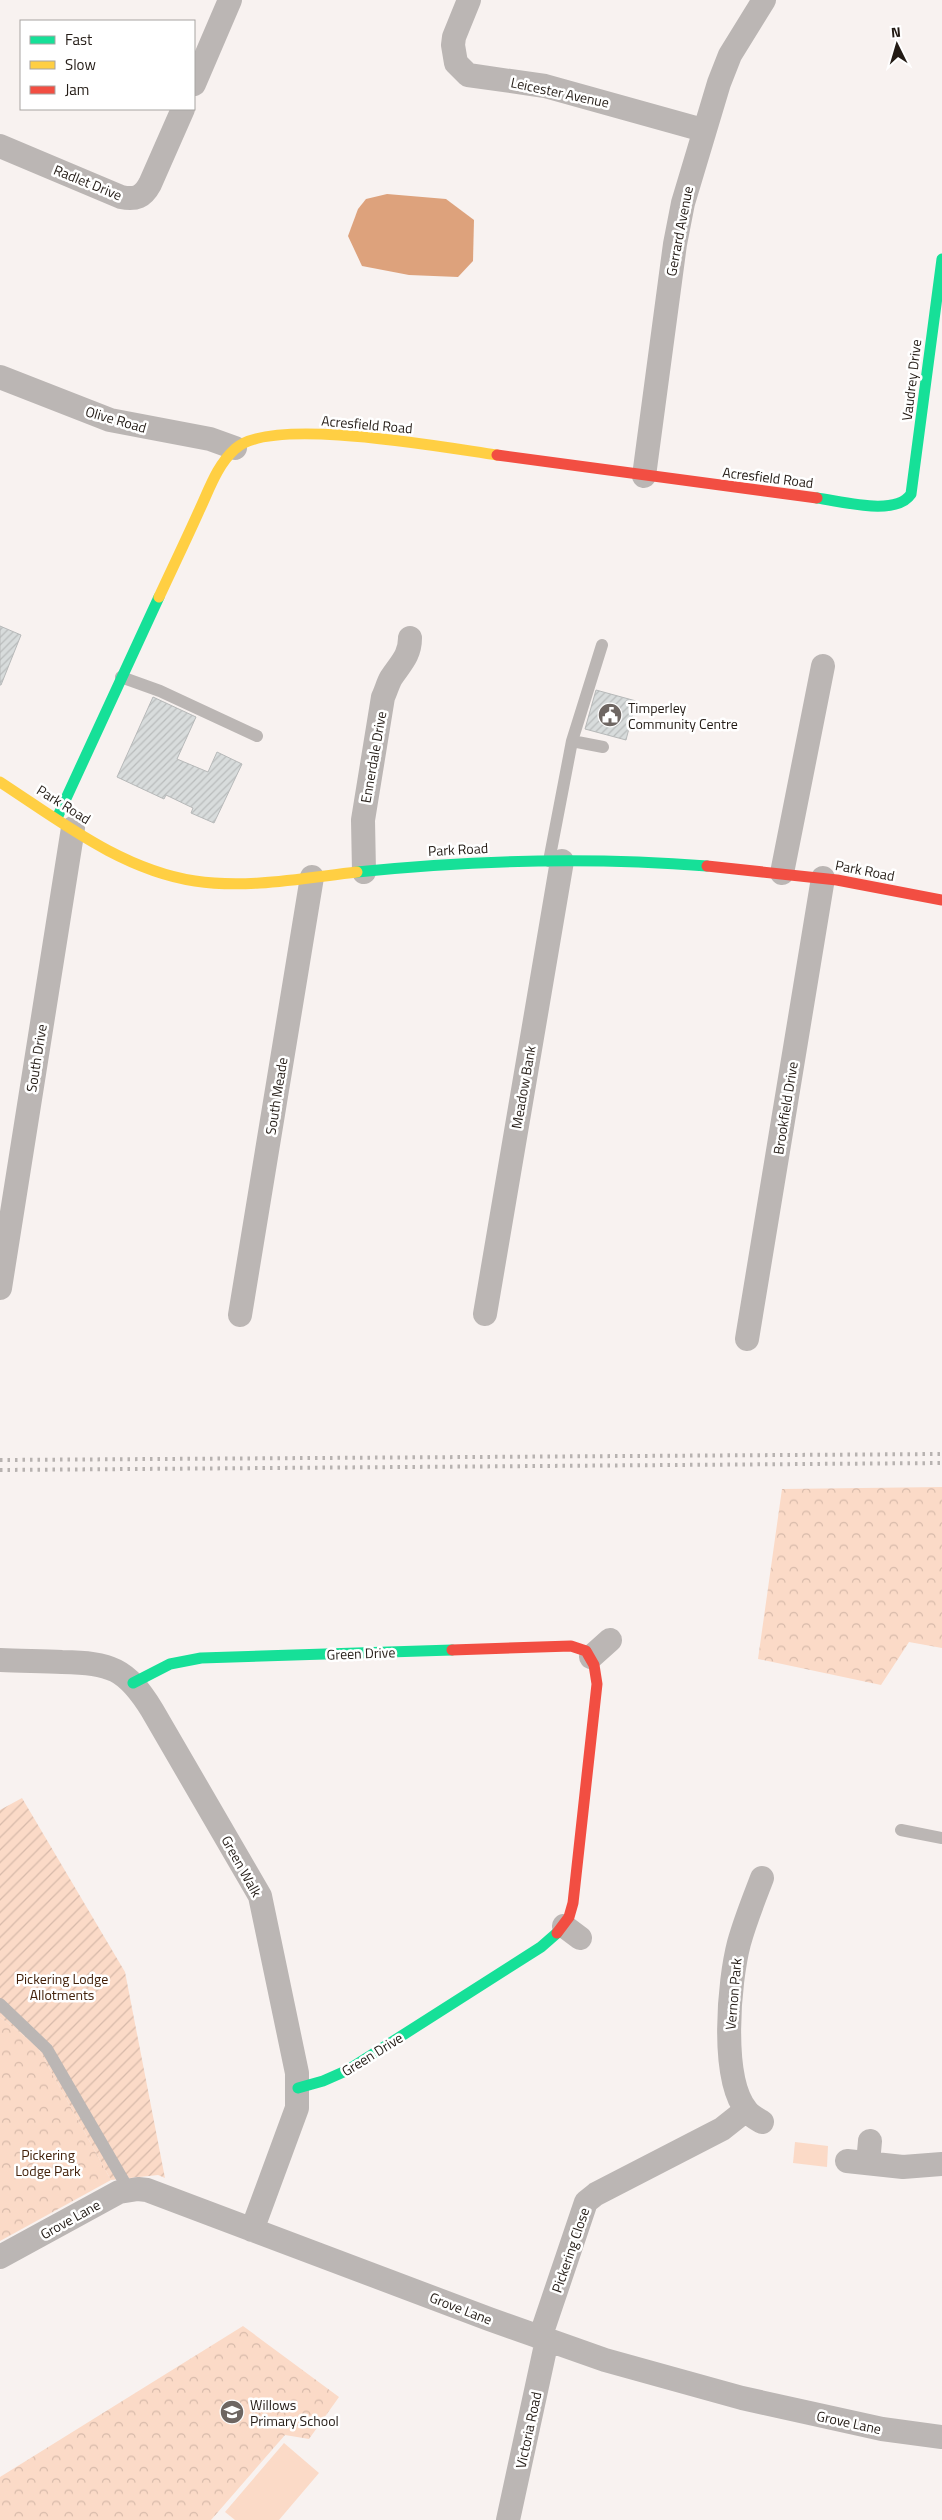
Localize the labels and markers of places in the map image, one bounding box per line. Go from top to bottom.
place label: Timperley Community Centre [628,697,738,734]
public building icon: Timperley Community Centre [597,702,623,728]
place label: Willows Primary School [250,2394,339,2431]
school or university icon: Willows Primary School [219,2399,245,2425]

